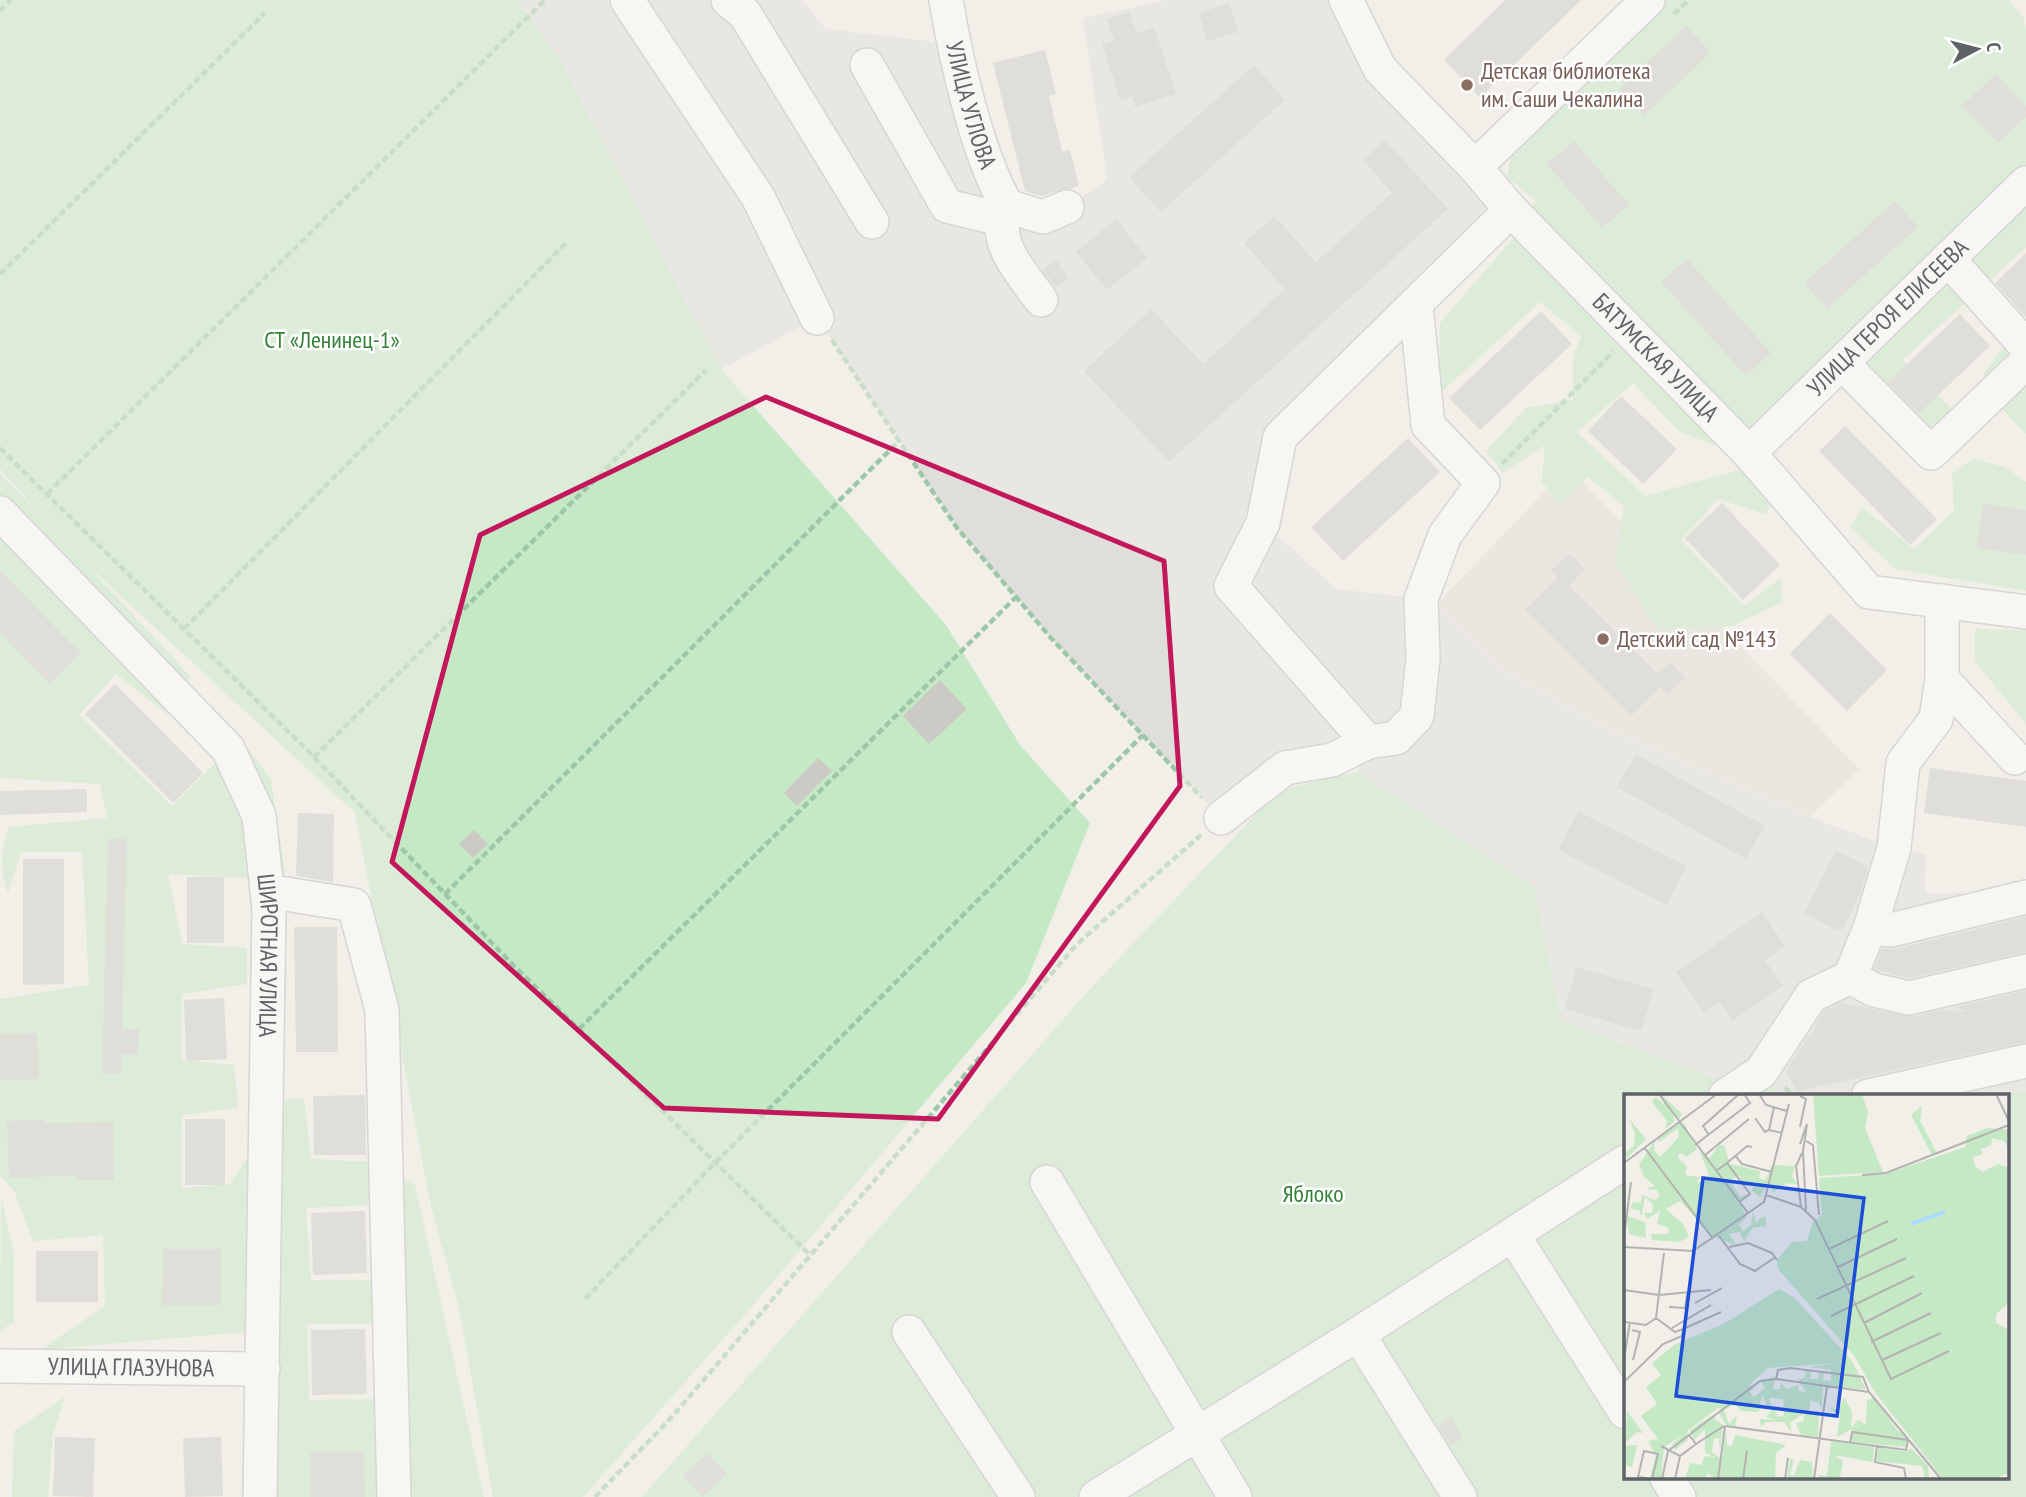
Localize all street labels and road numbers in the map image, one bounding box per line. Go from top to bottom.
street label: УЛИЦА УГЛОВА [939,38,1004,174]
street label: УЛИЦА ГЕРОЯ ЕЛИСЕЕВА [1800,231,1975,403]
street label: БАТУМСКАЯ УЛИЦА [1586,286,1726,428]
street label: ШИРОТНАЯ УЛИЦА [250,872,286,1038]
street label: УЛИЦА ГЛАЗУНОВА [48,1351,215,1383]

